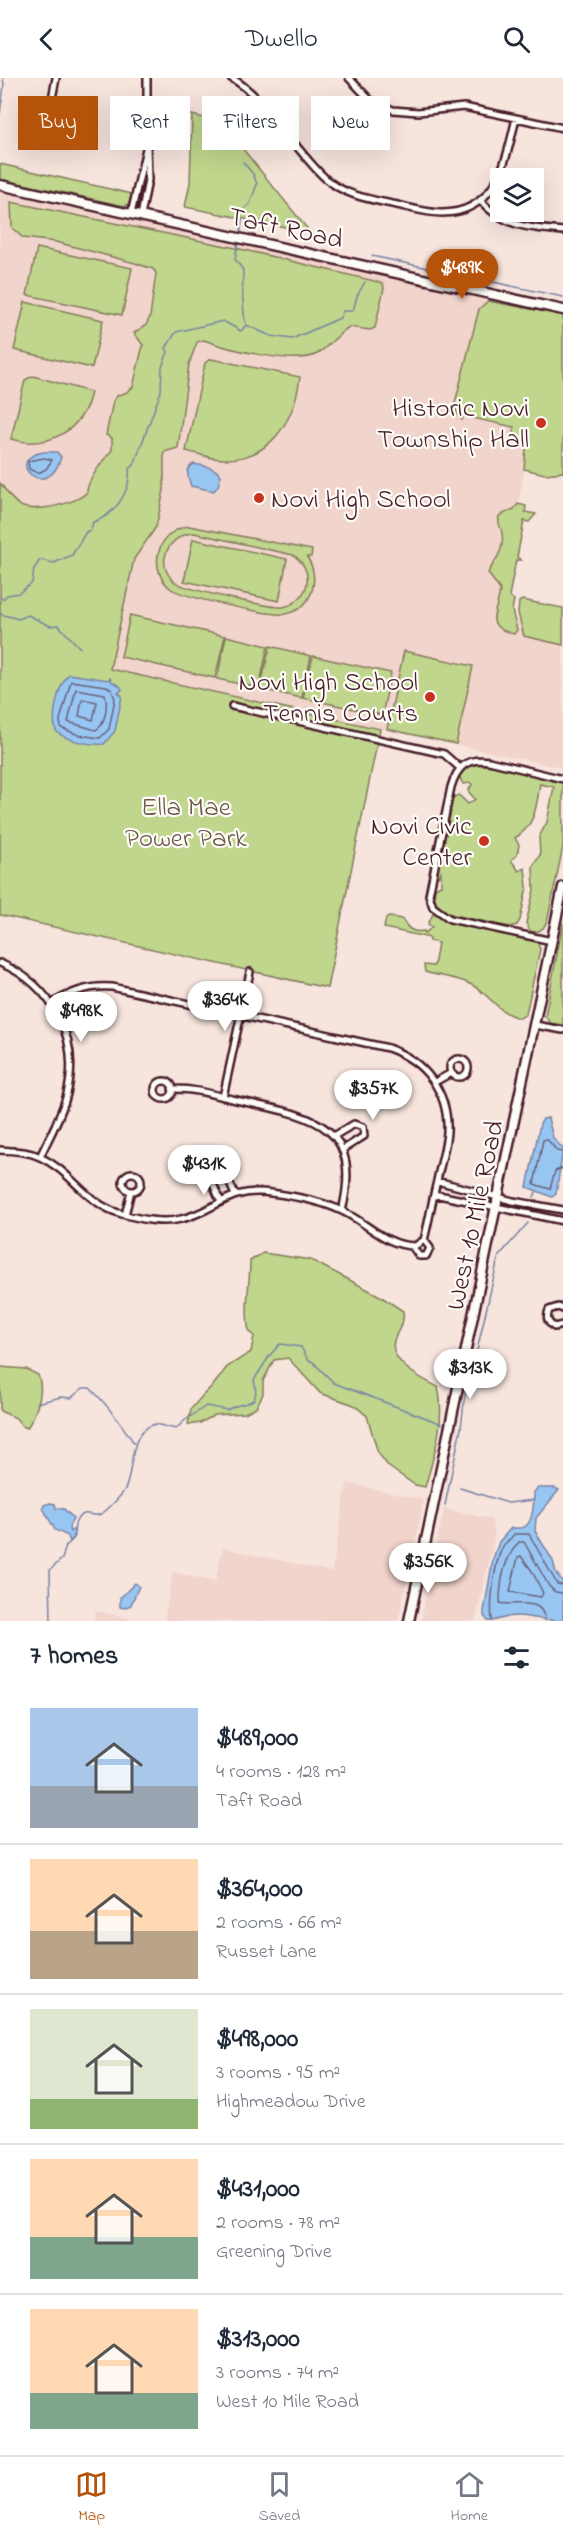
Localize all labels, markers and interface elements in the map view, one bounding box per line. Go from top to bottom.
text: Dwello [245,20,318,59]
icon: back [30,23,63,56]
icon: search [500,23,533,56]
chip: Buy [18,96,98,150]
chip: Rent [110,96,190,150]
chip: Filters [202,96,299,150]
chip: New [311,96,390,150]
map controls [490,168,544,222]
button: layers [490,168,544,222]
street label: Taft Road [225,198,346,261]
pin: $489K [420,249,504,300]
text: $489K [440,254,484,283]
place label: Historic Novi Township Hall [377,390,529,460]
marker: Historic Novi Township Hall [534,416,548,430]
place label: Novi High School [271,481,450,520]
marker: Novi High School [252,491,266,505]
place label: Novi High School Tennis Courts [239,664,418,734]
marker: Novi High School Tennis Courts [423,690,437,704]
park label: Ella Mae Power Park [125,789,247,859]
place label: Novi Civic Center [371,808,473,878]
marker: Novi Civic Center [477,834,491,848]
pin: $364K [183,981,267,1032]
text: $364K [201,986,249,1015]
pin: $498K [39,992,123,1043]
text: $498K [59,997,103,1026]
pin: $357K [331,1070,415,1121]
text: $357K [348,1075,398,1104]
street label: West 10 Mile Road [437,1117,516,1314]
pin: $431K [162,1145,246,1196]
text: $431K [182,1150,226,1179]
pin: $313K [428,1349,512,1400]
text: $313K [448,1354,492,1383]
pin: $356K [386,1543,470,1594]
text: $356K [403,1548,453,1577]
text: 7 homes [30,1638,118,1676]
icon: filters [500,1641,533,1674]
text: $489,000 [216,1720,298,1758]
icon: home [78,1732,150,1804]
text: 4 rooms · 128 m² [216,1758,346,1787]
text: Taft Road [216,1787,302,1816]
text: $364,000 [216,1871,303,1909]
icon: home [78,1883,150,1955]
text: 2 rooms · 66 m² [216,1909,342,1938]
text: Russet Lane [216,1938,317,1967]
text: $498,000 [216,2021,298,2059]
icon: home [78,2033,150,2105]
text: 3 rooms · 95 m² [216,2059,340,2088]
text: Highmeadow Drive [216,2088,366,2117]
text: $431,000 [216,2171,300,2209]
icon: home [78,2183,150,2255]
text: 2 rooms · 78 m² [216,2209,340,2238]
text: Greening Drive [216,2238,332,2267]
text: $313,000 [216,2321,300,2359]
icon: home [78,2333,150,2405]
text: 3 rooms · 74 m² [216,2359,339,2388]
text: West 10 Mile Road [216,2388,359,2417]
tab: Map [75,2468,108,2528]
tab: Saved [259,2468,300,2528]
tab: Home [451,2468,488,2528]

